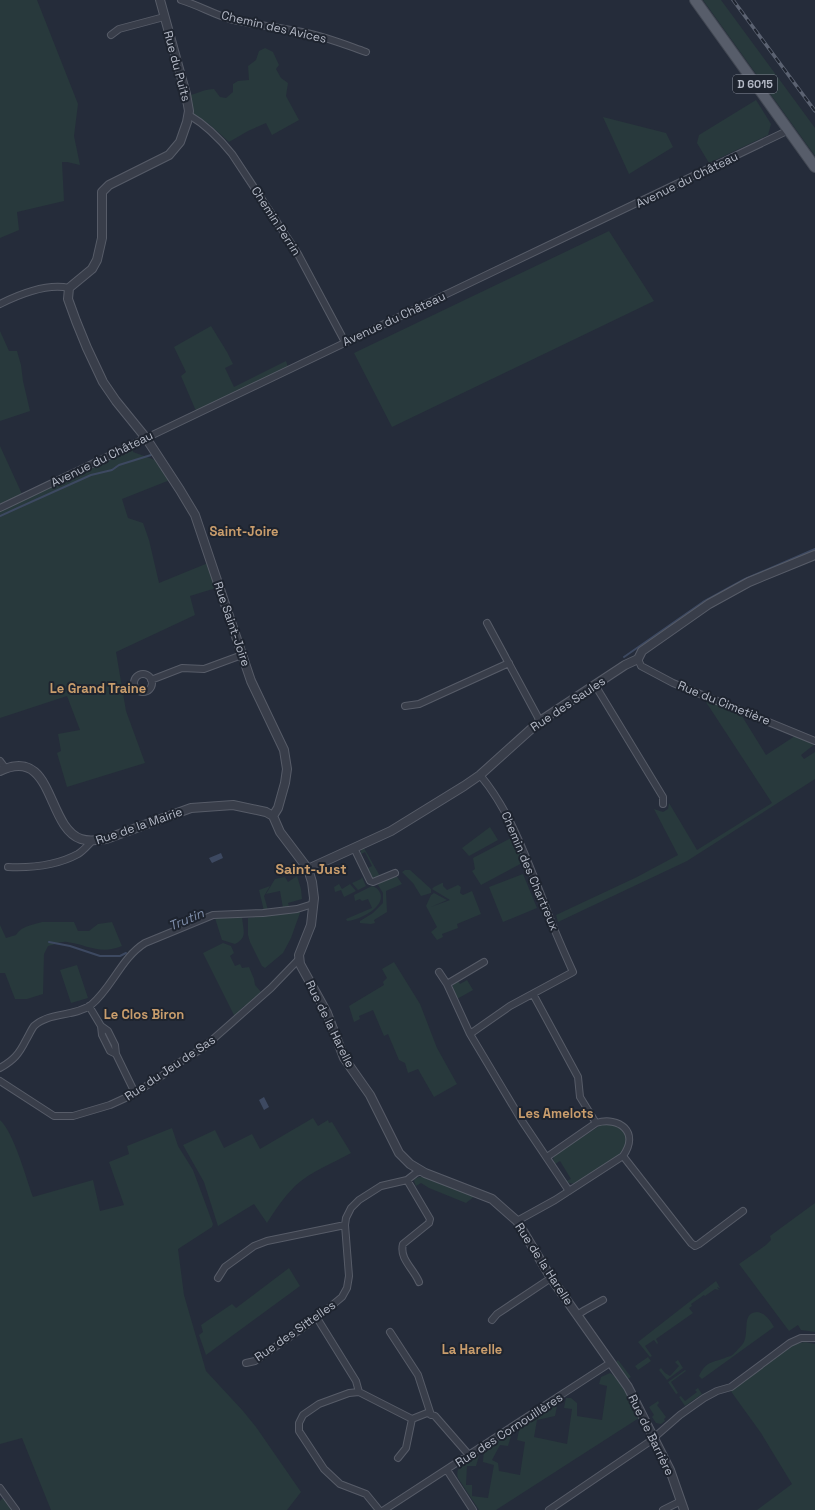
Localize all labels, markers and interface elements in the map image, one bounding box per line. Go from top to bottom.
street label: Chemin des Avices [220,7,328,47]
street label: Rue du Puits [160,29,194,103]
road number: D 6015 [733,75,777,93]
street label: Avenue du Château [633,148,741,212]
street label: Chemin Perrin [248,183,304,259]
street label: Avenue du Château [340,288,448,350]
street label: Avenue du Château [48,427,156,491]
district label: Saint-Joire [209,523,279,540]
street label: Rue Saint-Joire [210,579,254,669]
street label: Rue des Saules [527,673,609,735]
street label: Rue du Cimetière [676,677,772,729]
district label: Le Grand Traine [50,680,146,697]
street label: Rue de la Mairie [93,804,185,848]
street label: Chemin des Chartreux [498,809,562,933]
district label: Saint-Just [275,860,347,878]
water label: Trutin [166,904,207,934]
street label: Rue de la Harelle [302,978,358,1070]
district label: Le Clos Biron [104,1006,184,1023]
street label: Rue du Jeu de Sas [122,1032,218,1104]
district label: Les Amelots [518,1105,594,1122]
street label: Rue de la Harelle [511,1220,577,1308]
street label: Rue des Sittelles [251,1297,339,1365]
district label: La Harelle [442,1341,502,1358]
street label: Rue des Cornouillères [452,1389,566,1471]
street label: Rue de Barrière [624,1392,678,1478]

